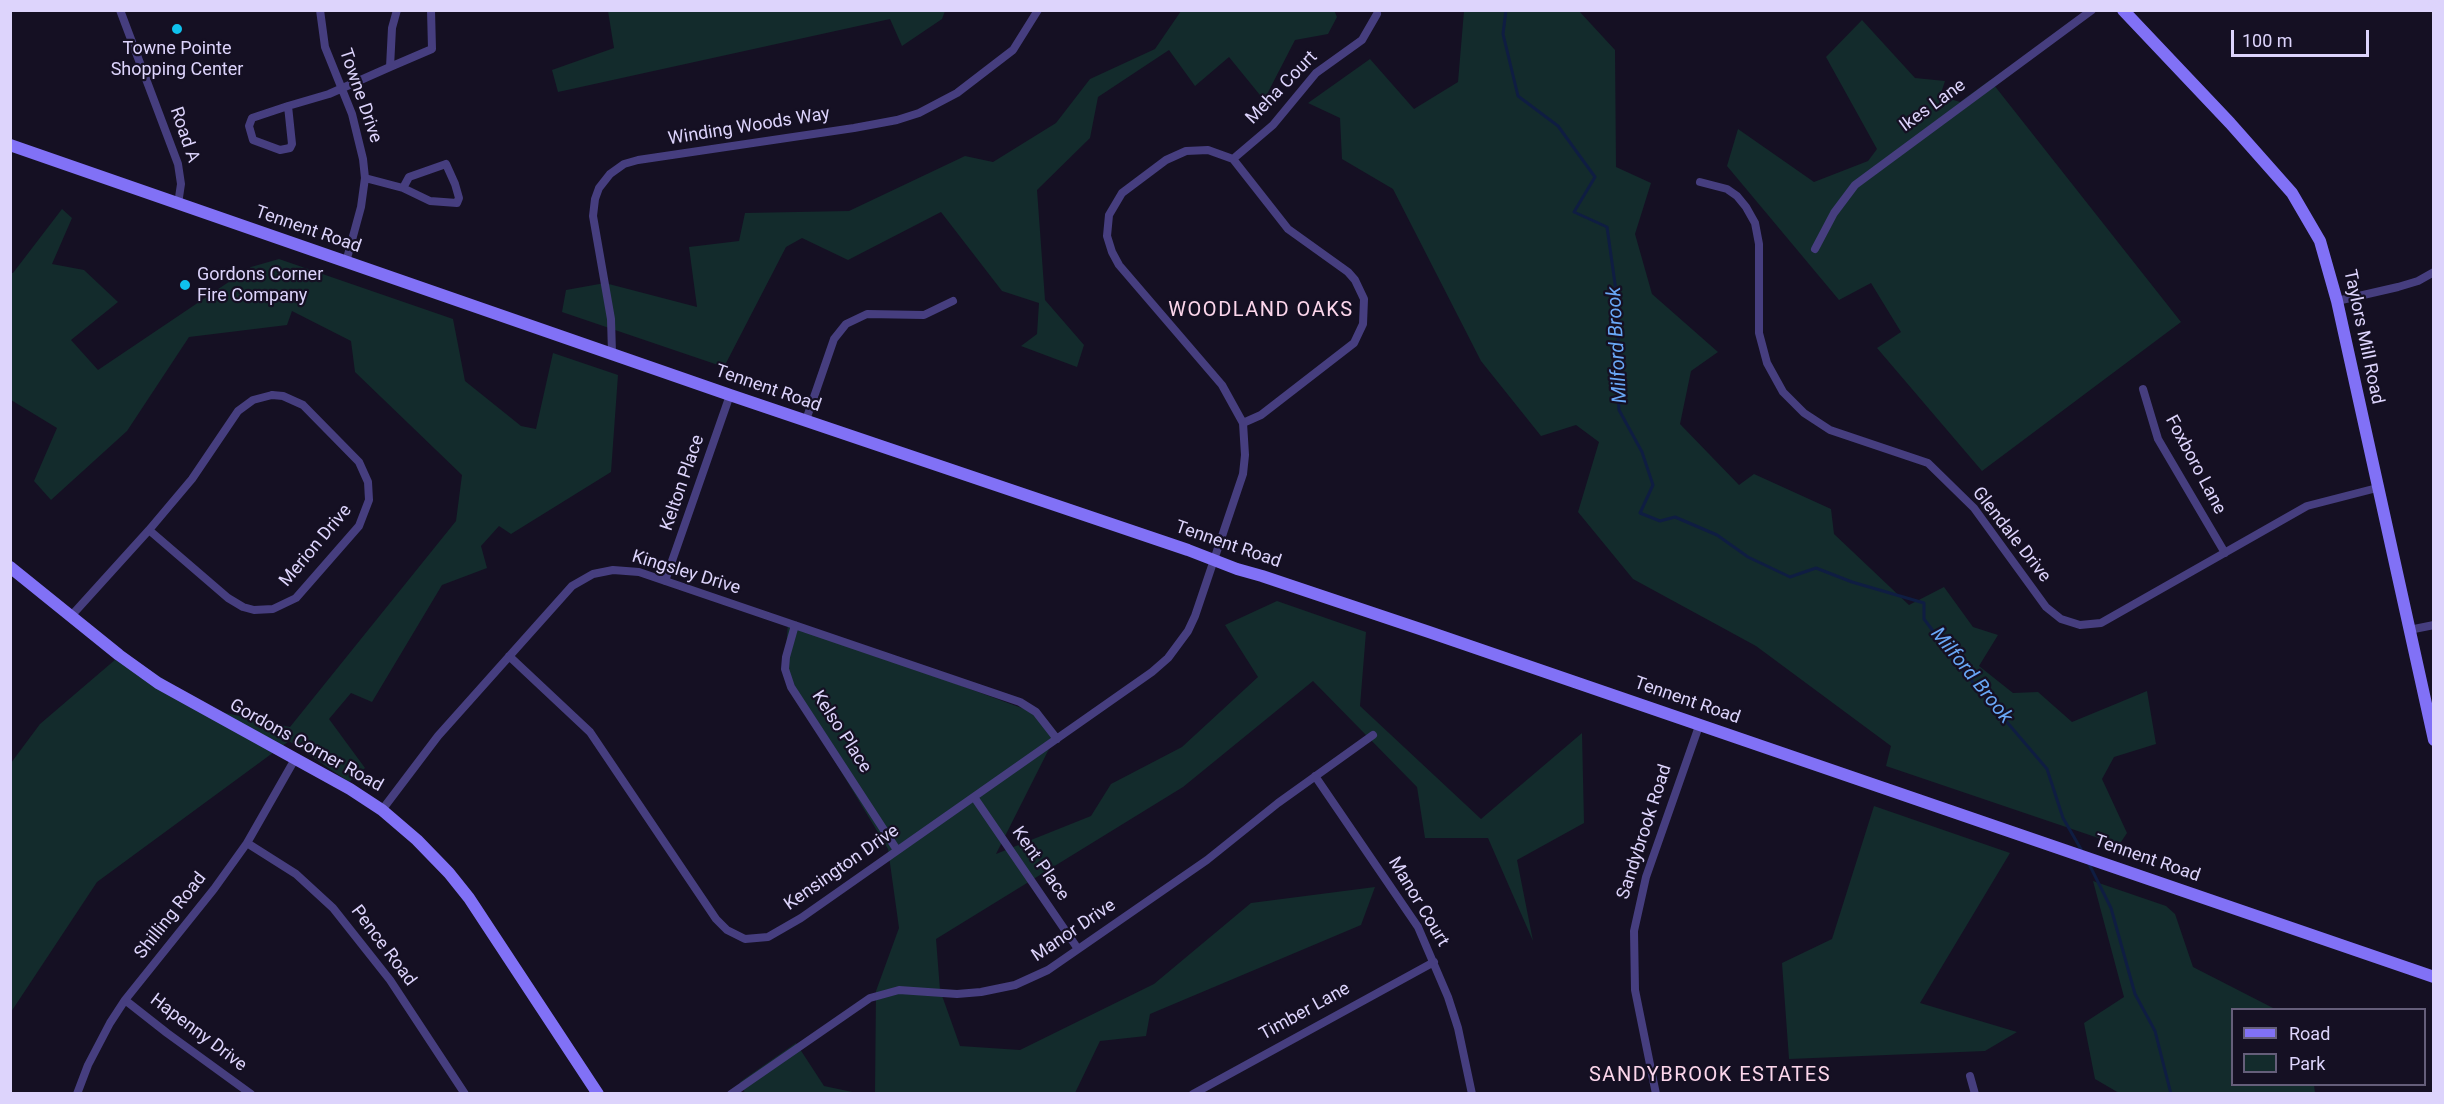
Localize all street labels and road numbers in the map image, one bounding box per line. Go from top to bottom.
street label: Towne Drive [334,46,386,146]
street label: Meha Court [1242,47,1322,129]
street label: Ikes Lane [1896,75,1970,137]
street label: Road A [164,104,204,166]
street label: Winding Woods Way [667,104,831,150]
street label: Tennent Road [252,202,364,258]
street label: Taylors Mill Road [2338,268,2388,406]
street label: Tennent Road [712,361,824,417]
street label: Foxboro Lane [2160,412,2230,518]
street label: Kelton Place [657,432,709,534]
street label: Glendale Drive [1967,483,2055,587]
street label: Merion Drive [275,500,357,592]
street label: Tennent Road [1172,517,1284,573]
street label: Kingsley Drive [629,546,743,600]
street label: Tennent Road [1631,673,1743,729]
street label: Kelso Place [806,687,876,777]
street label: Gordons Corner Road [226,695,386,797]
street label: Sandybrook Road [1613,762,1677,902]
street label: Kensington Drive [780,820,904,916]
street label: Kent Place [1007,823,1073,905]
street label: Tennent Road [2091,831,2203,887]
street label: Manor Court [1383,853,1453,951]
street label: Shilling Road [130,868,212,964]
street label: Manor Drive [1028,895,1120,967]
street label: Pence Road [346,901,420,991]
street label: Timber Lane [1256,978,1354,1046]
street label: Hapenny Drive [145,990,251,1076]

